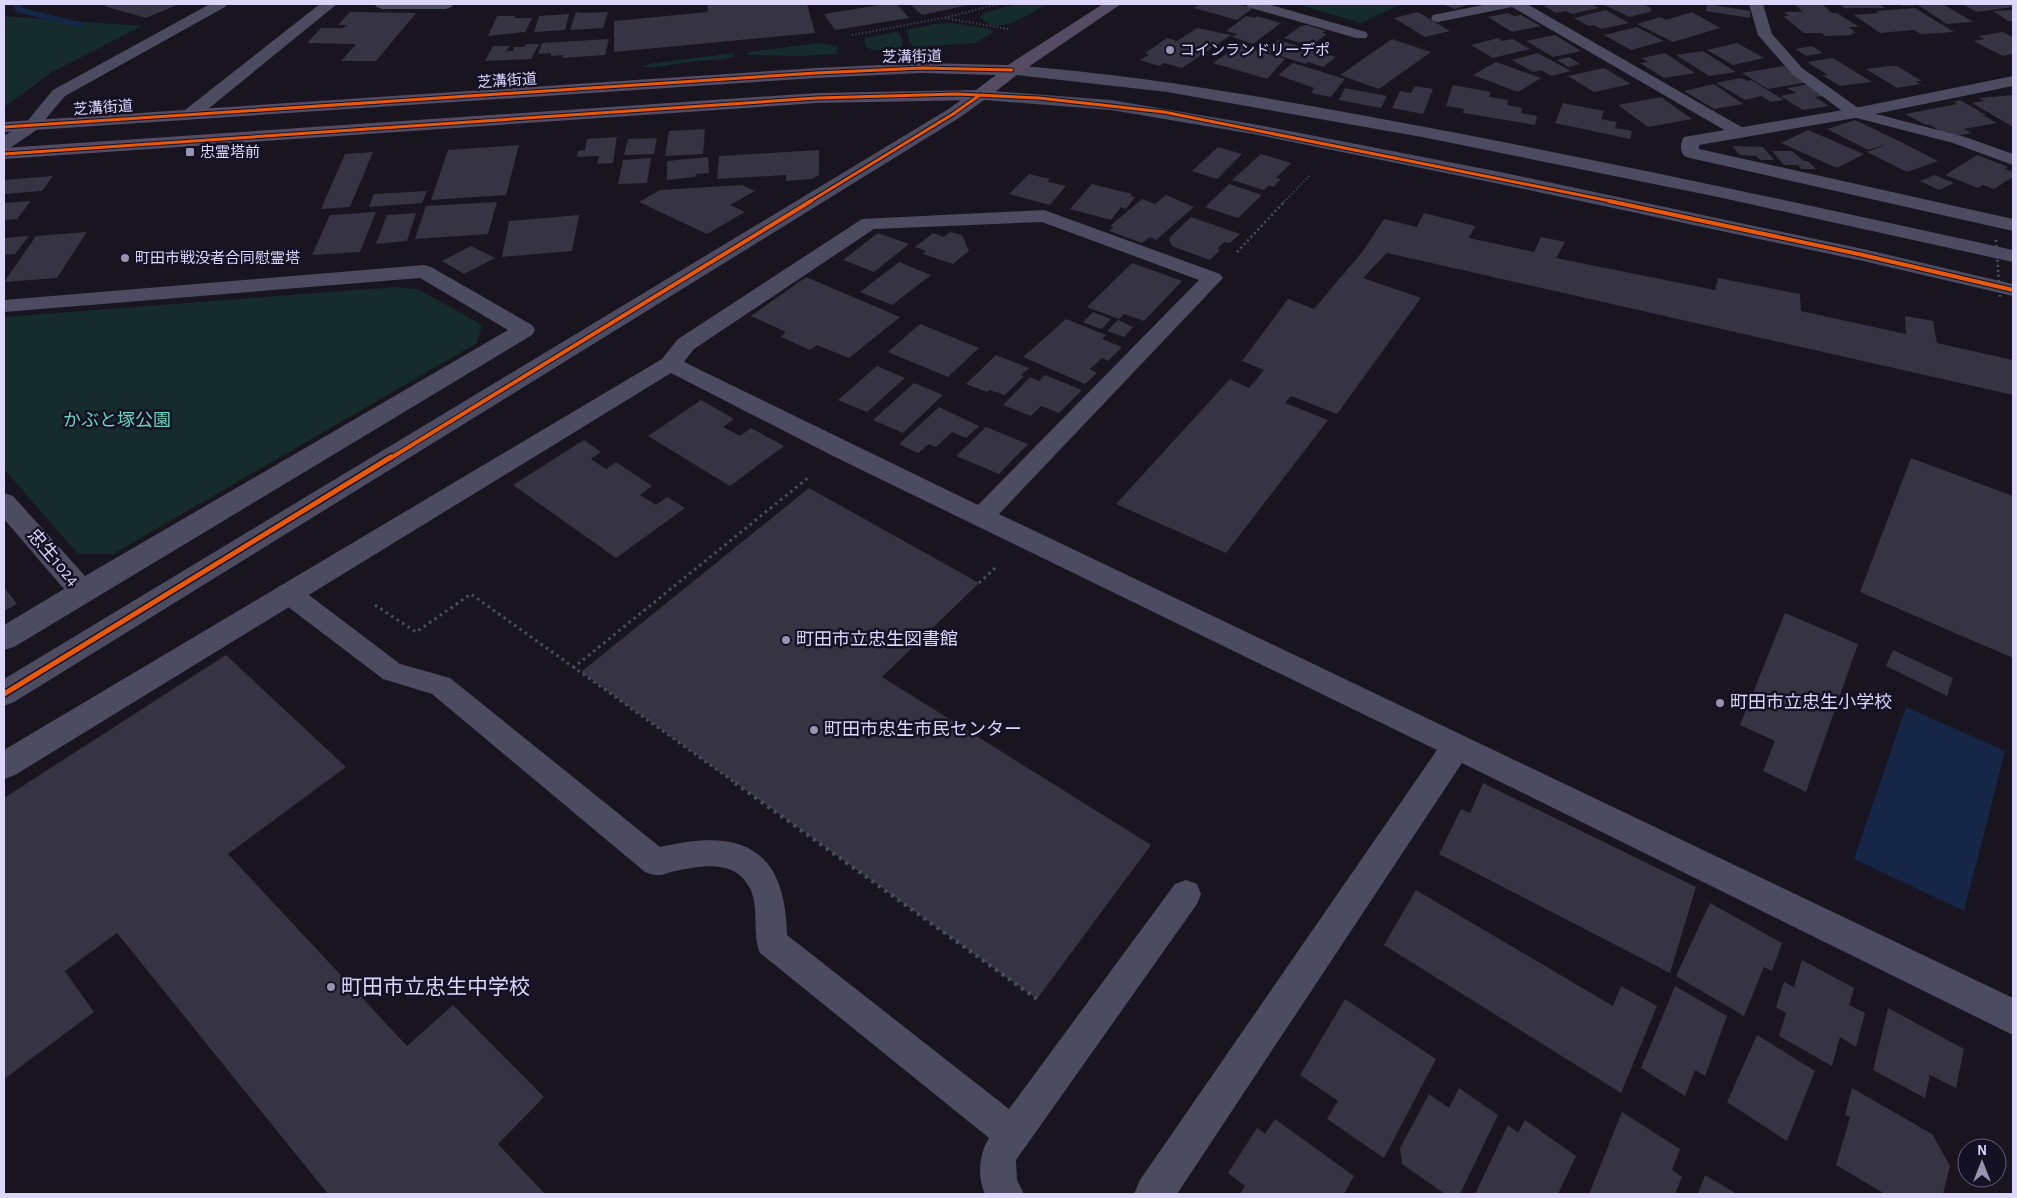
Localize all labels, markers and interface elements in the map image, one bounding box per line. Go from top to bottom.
place label: コインランドリーデポ [1180,42,1330,58]
marker: コインランドリーデポ [1164,44,1176,56]
street label: 芝溝街道 [882,48,942,65]
street label: 芝溝街道 [476,70,537,91]
street label: 芝溝街道 [72,97,133,118]
place label: 忠霊塔前 [200,144,260,160]
marker: 忠霊塔前 [184,146,196,158]
place label: 町田市戦没者合同慰霊塔 [135,249,300,266]
marker: 町田市戦没者合同慰霊塔 [119,252,131,264]
park label: かぶと塚公園 [63,411,171,430]
street label: 忠生1024 [24,526,83,590]
place label: 町田市立忠生図書館 [796,630,958,649]
marker: 町田市立忠生図書館 [780,634,792,646]
place label: 町田市立忠生小学校 [1730,692,1892,712]
marker: 町田市立忠生小学校 [1714,697,1726,709]
place label: 町田市忠生市民センター [824,720,1022,739]
marker: 町田市忠生市民センター [808,724,820,736]
place label: 町田市立忠生中学校 [341,976,530,998]
marker: 町田市立忠生中学校 [325,981,337,993]
north arrow [1957,1138,2007,1188]
text: N [1977,1144,1987,1158]

